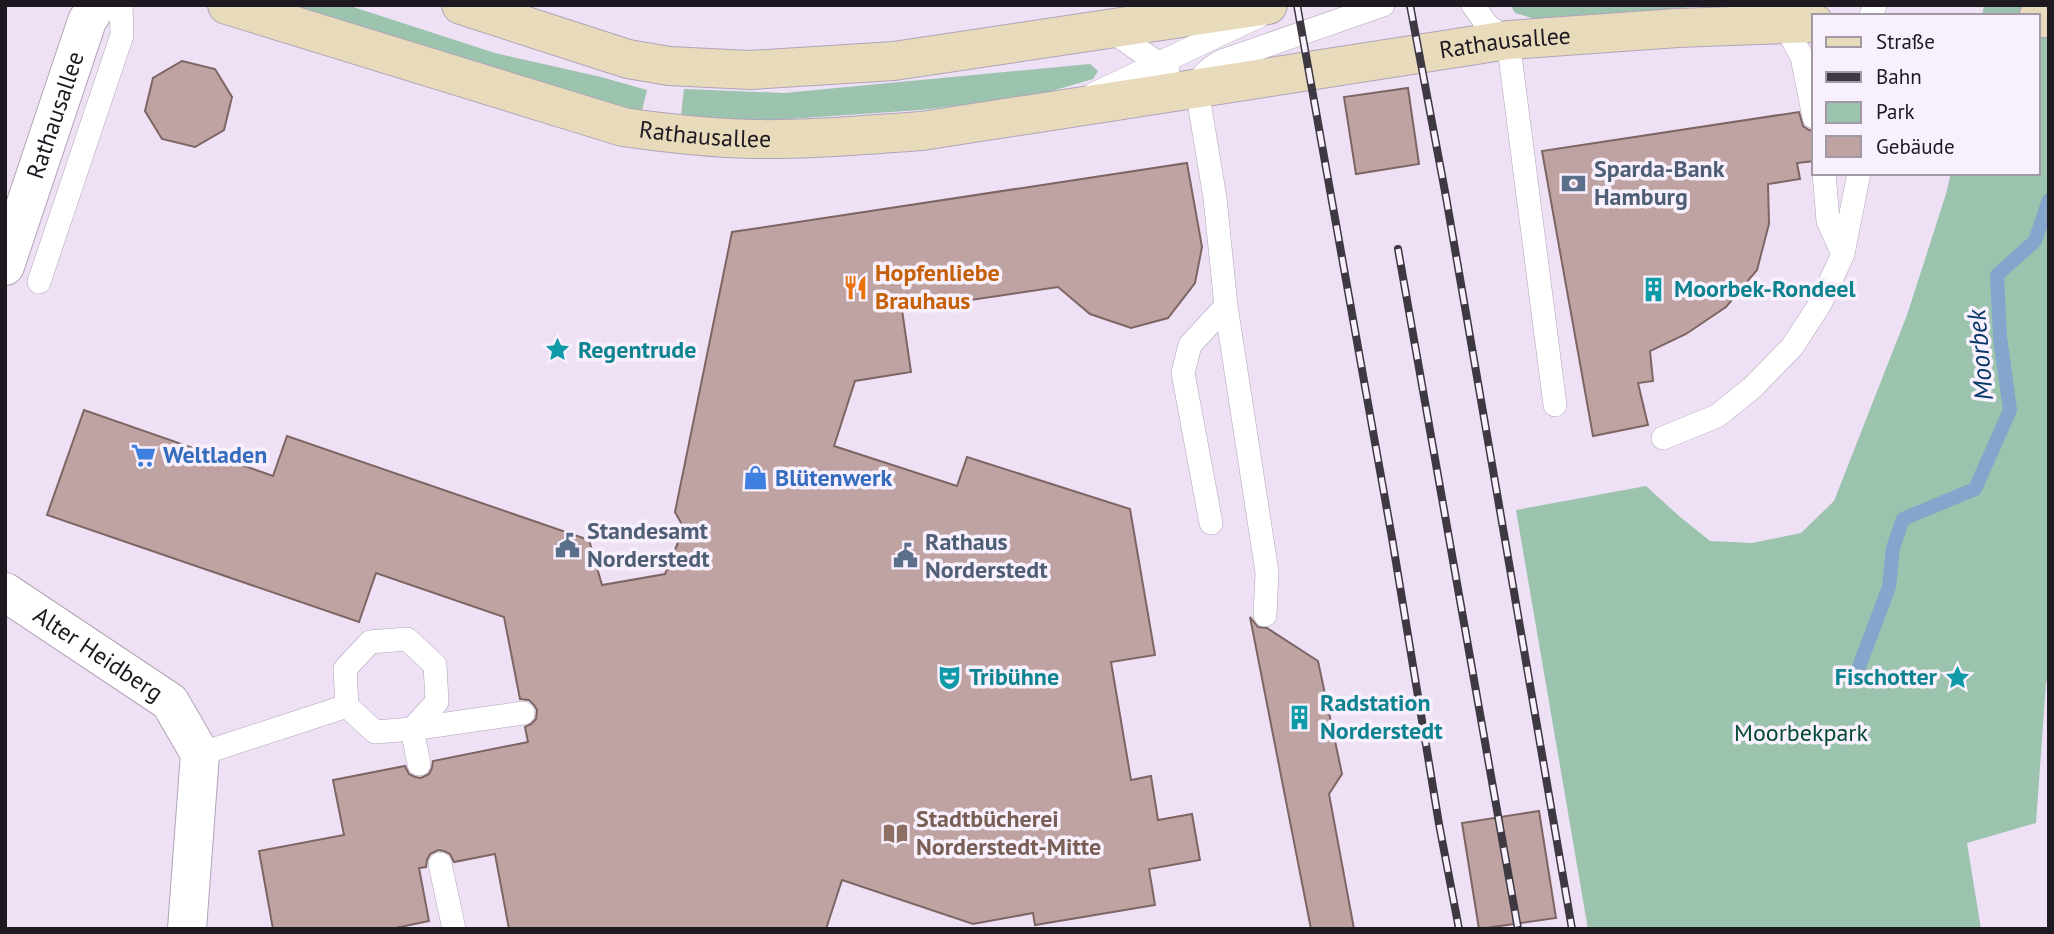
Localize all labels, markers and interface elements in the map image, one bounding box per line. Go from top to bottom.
legend [1812,14,2040,175]
street label: Rathausallee [1437,20,1572,65]
text: Straße [1876,28,1935,55]
street label: Rathausallee [19,47,91,183]
text: Bahn [1876,63,1922,90]
text: Park [1876,98,1915,125]
street label: Rathausallee [637,113,771,154]
text: Gebäude [1876,133,1955,160]
place label: Sparda-Bank Hamburg [1594,153,1725,212]
bank icon: Sparda-Bank Hamburg [1560,169,1588,197]
place label: Hopfenliebe Brauhaus [875,257,1000,316]
restaurant icon: Hopfenliebe Brauhaus [841,273,869,301]
place label: Moorbek-Rondeel [1674,273,1856,304]
building icon: Moorbek-Rondeel [1640,275,1668,303]
water label: Moorbek [1959,307,2000,402]
place label: Regentrude [578,334,696,365]
place icon: Regentrude [544,336,572,364]
place label: Weltladen [163,439,267,470]
supermarket icon: Weltladen [129,441,157,469]
place label: Blütenwerk [775,462,892,493]
shop icon: Blütenwerk [741,464,769,492]
place label: Standesamt Norderstedt [587,515,710,574]
place label: Rathaus Norderstedt [925,526,1048,585]
public building icon: Standesamt Norderstedt [553,531,581,559]
public building icon: Rathaus Norderstedt [891,542,919,570]
street label: Alter Heidberg [28,599,169,708]
place label: Tribühne [969,661,1059,692]
place label: Fischotter [1835,661,1938,692]
theatre icon: Tribühne [935,663,963,691]
place icon: Fischotter [1943,663,1971,691]
place label: Radstation Norderstedt [1320,687,1443,746]
building icon: Radstation Norderstedt [1286,703,1314,731]
park label: Moorbekpark [1734,717,1869,748]
place label: Stadtbücherei Norderstedt-Mitte [916,803,1101,862]
library icon: Stadtbücherei Norderstedt-Mitte [882,819,910,847]

